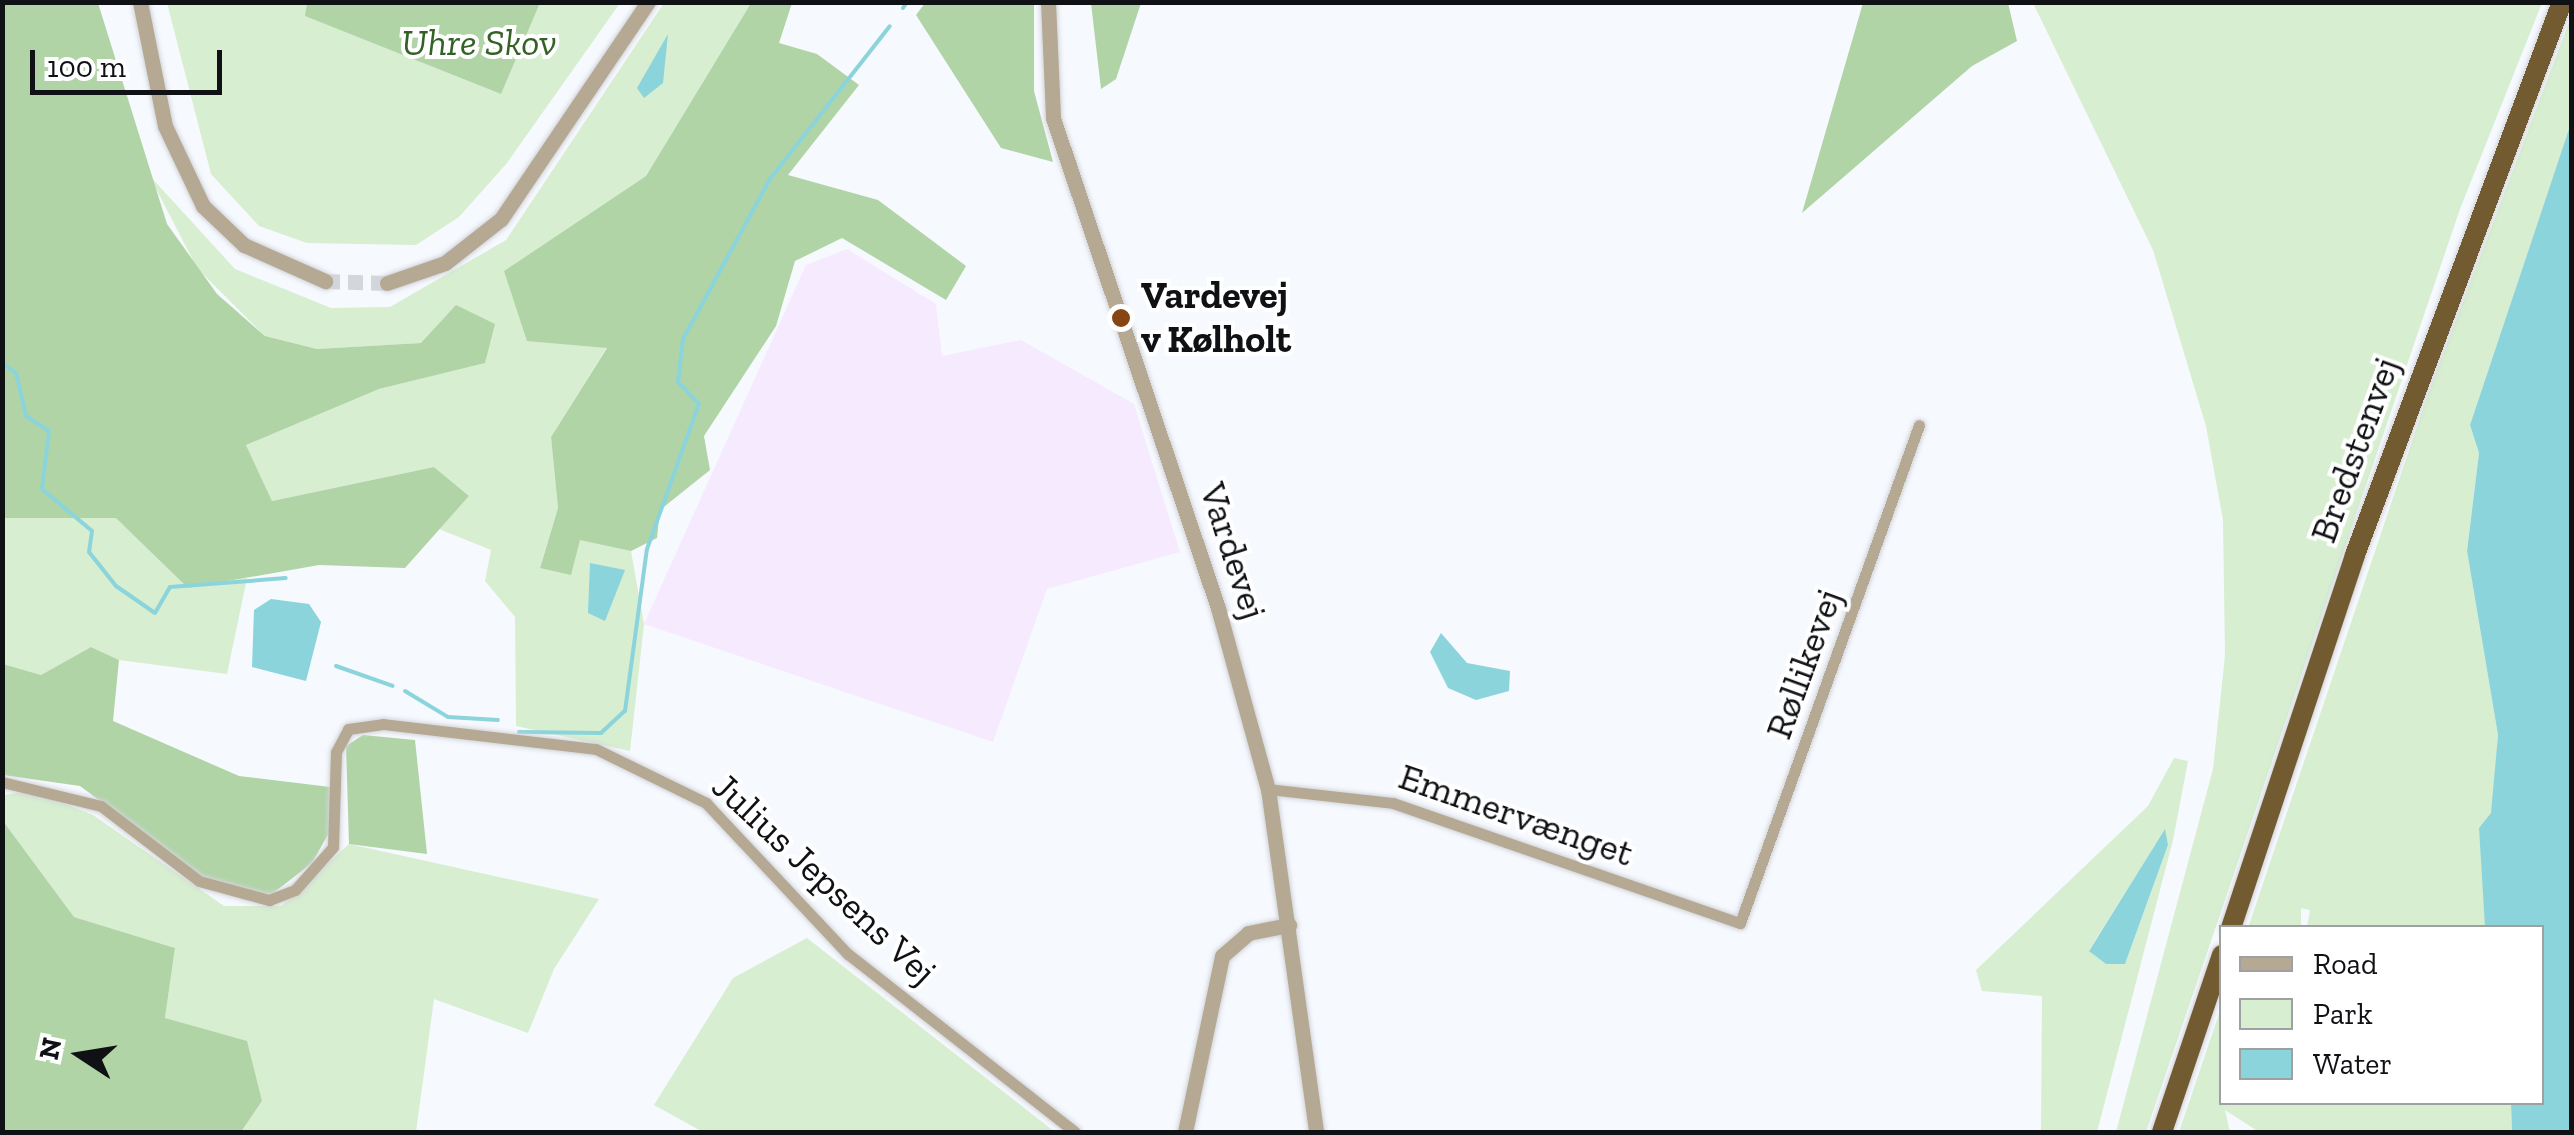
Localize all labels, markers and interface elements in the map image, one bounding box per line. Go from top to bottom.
park label: Uhre Skov [401,20,557,66]
scale bar [35,30,228,92]
text: 100 m [47,49,126,85]
place label: Vardevej v Kølholt [1141,273,1292,362]
marker: Vardevej v Kølholt [1110,307,1132,329]
street label: Bredstenvej [2301,351,2409,549]
street label: Vardevej [1190,477,1276,625]
street label: Røllikevej [1756,583,1852,745]
street label: Emmervænget [1393,754,1639,876]
street label: Julius Jepsens Vej [702,763,946,995]
legend [2219,925,2544,1105]
text: Road [2313,946,2378,982]
text: Park [2313,996,2373,1032]
north arrow [30,1005,130,1105]
text: N [32,1035,69,1062]
text: Water [2313,1046,2392,1082]

